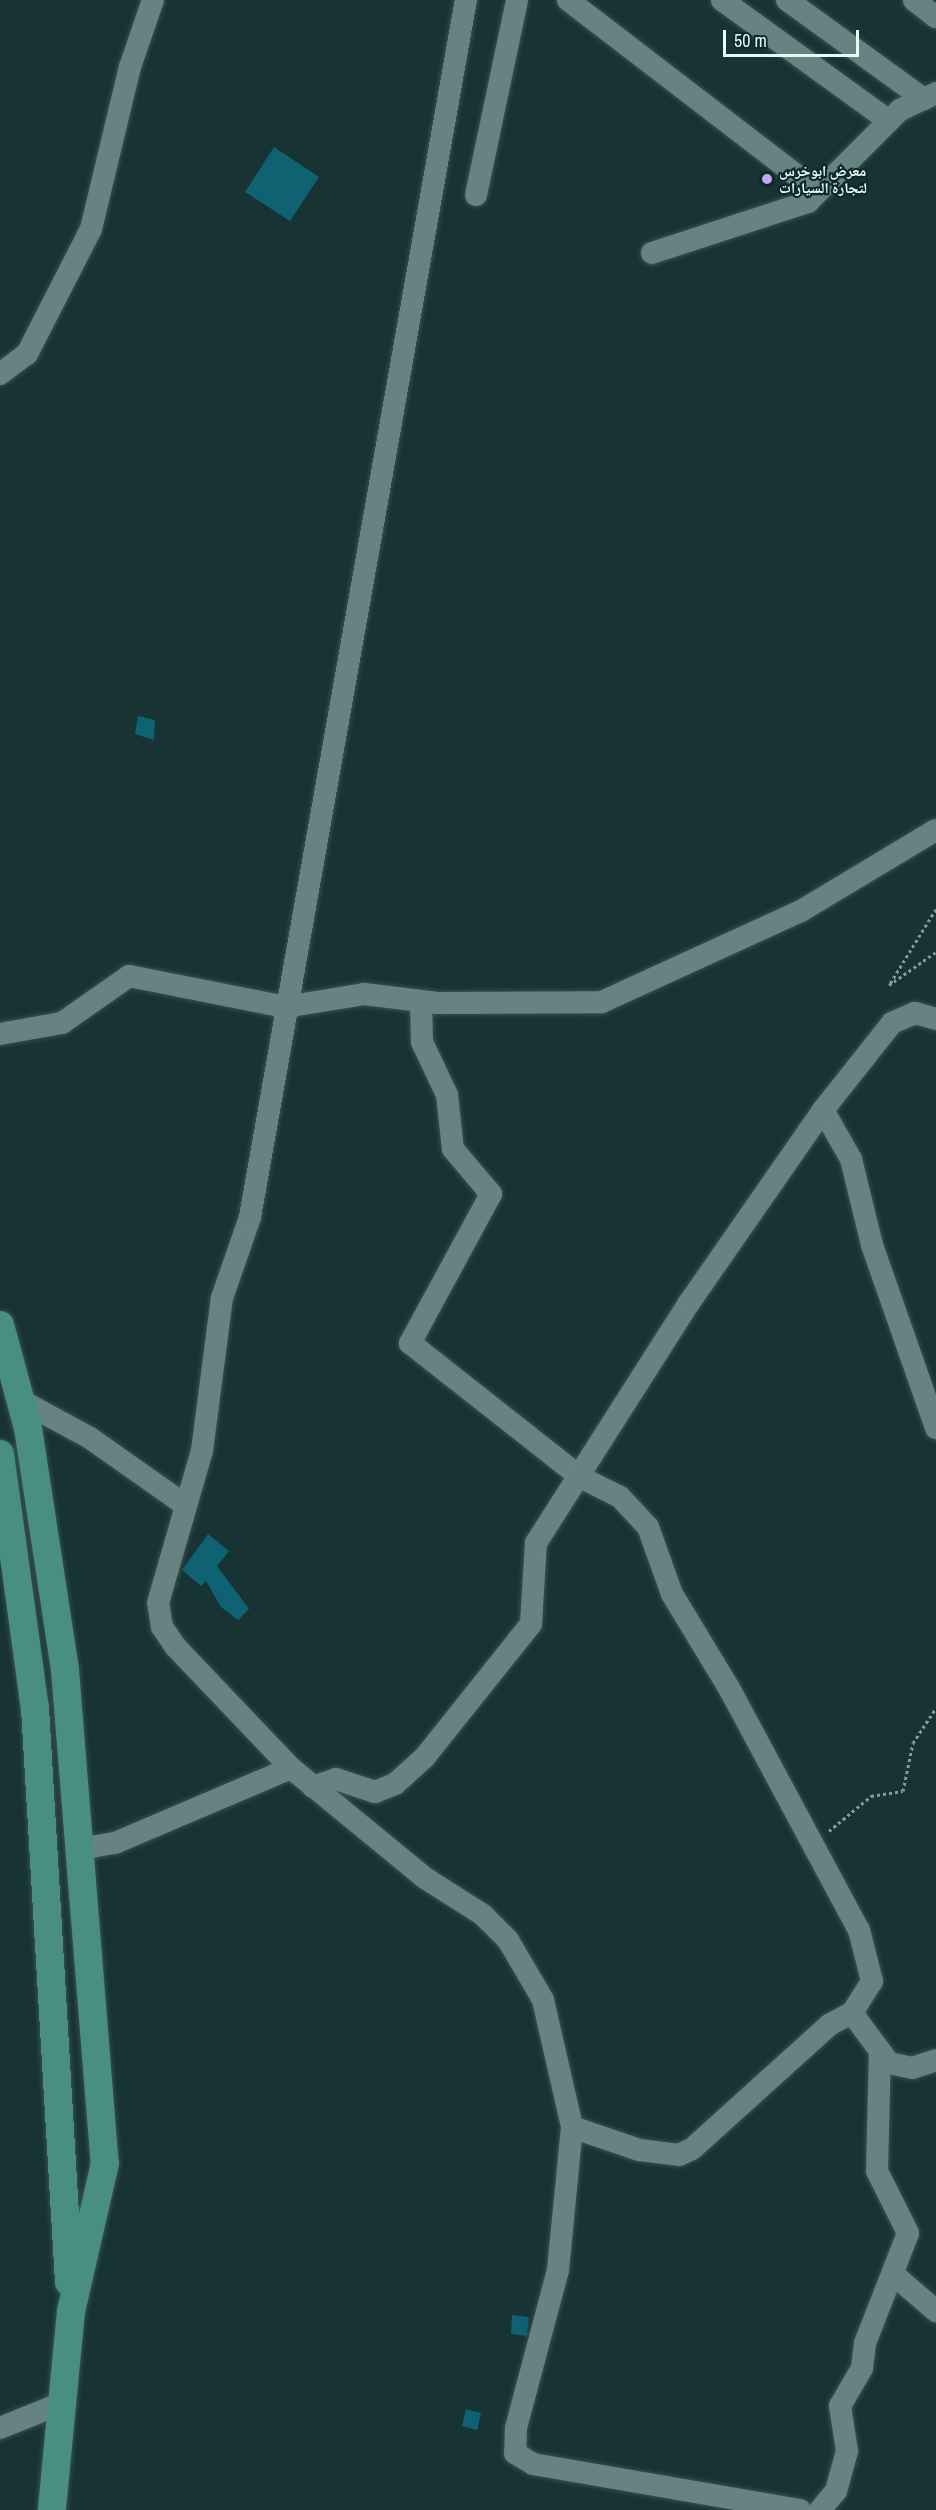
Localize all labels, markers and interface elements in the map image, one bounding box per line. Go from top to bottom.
scale bar [726,18,862,56]
text: 50 m [734,28,767,53]
place label: معرض ابوخرس لتجارة السيارات [779,161,867,196]
marker: معرض ابوخرس لتجارة السيارات [760,172,774,186]

